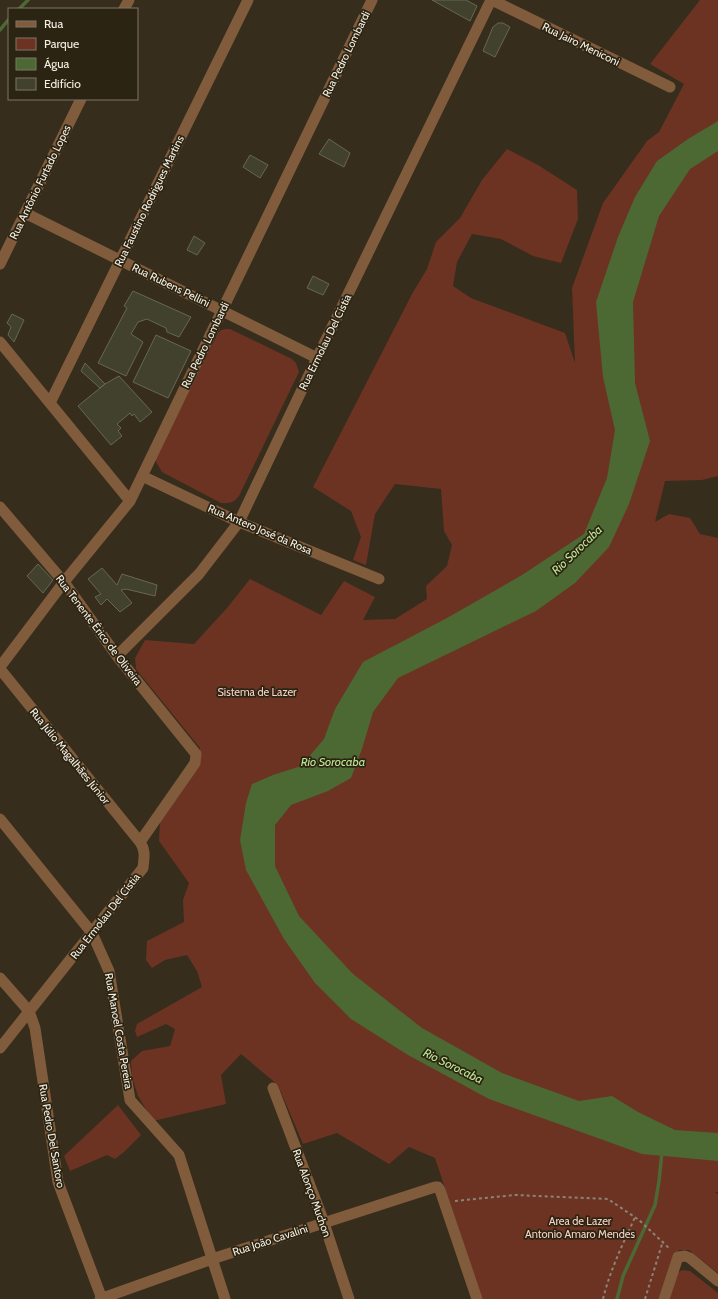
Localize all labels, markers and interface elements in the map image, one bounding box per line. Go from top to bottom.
legend [8,8,138,100]
street label: Rua Pedro Lombardi [319,9,373,99]
text: Rua [44,16,63,31]
street label: Rua Jairo Meniconi [540,19,622,69]
text: Parque [44,36,79,51]
text: Água [44,56,70,71]
text: Edifício [44,76,81,91]
street label: Rua Antônio Furtado Lopes [6,122,74,241]
street label: Rua Faustino Rodrigues Martins [111,133,187,269]
street label: Rua Rubens Pellini [130,260,212,310]
street label: Rua Ermolau Del Cístia [296,291,355,392]
street label: Rua Pedro Lombardi [178,300,232,390]
street label: Rua Antero José da Rosa [206,501,315,558]
water label: Rio Sorocaba [548,522,605,577]
street label: Rua Tenente Érico de Oliveira [53,572,146,689]
park label: Sistema de Lazer [217,685,297,699]
street label: Rua Júlio Magalhães Júnior [27,705,113,807]
water label: Rio Sorocaba [301,754,365,769]
street label: Rua Ermolau Del Cístia [67,870,143,962]
street label: Rua Manoel Costa Pereira [102,972,136,1091]
water label: Rio Sorocaba [421,1045,485,1086]
street label: Rua Pedro Del Santoro [36,1083,68,1189]
street label: Rua Alonço Muchon [290,1147,334,1239]
park label: Area de Lazer Antonio Amaro Mendes [525,1214,635,1241]
street label: Rua João Cavalini [231,1221,309,1259]

